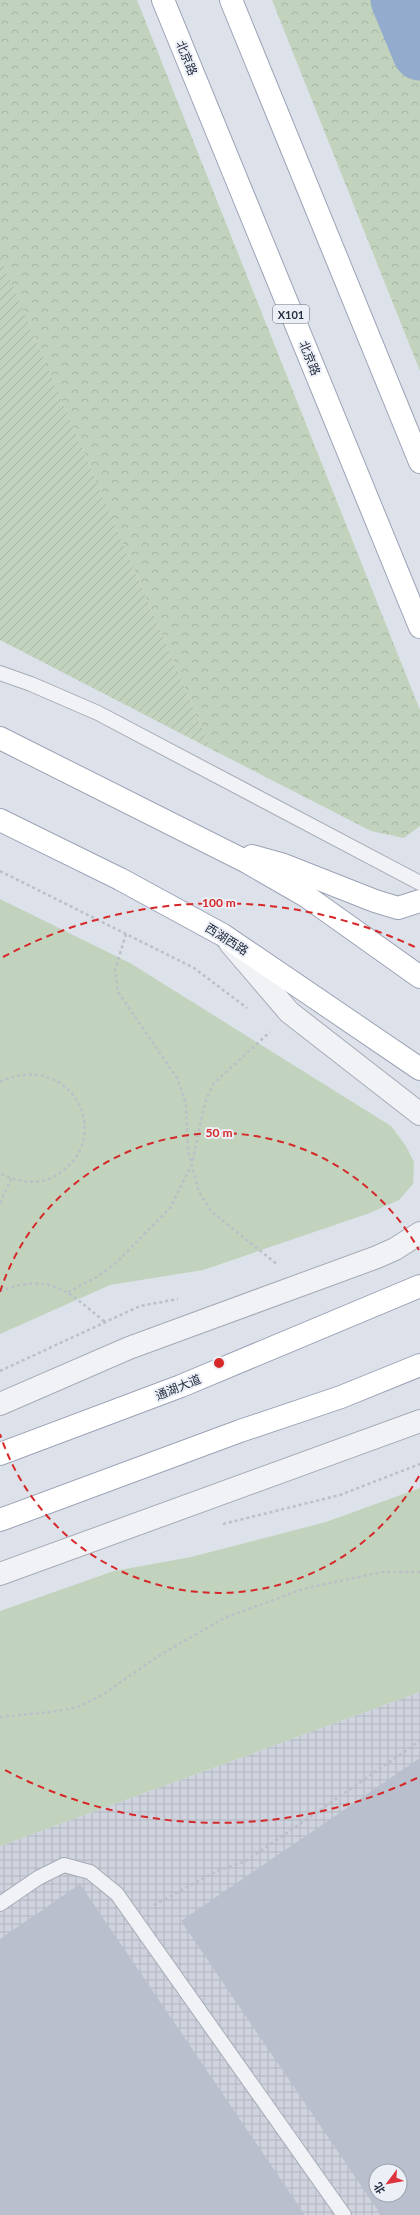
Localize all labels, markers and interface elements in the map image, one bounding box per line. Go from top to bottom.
street label: 北京路 [173,38,201,78]
road number: X101 [273,305,309,323]
street label: 北京路 [296,338,324,378]
text: 100 m [202,895,236,910]
street label: 西湖西路 [203,920,251,958]
text: 50 m [206,1125,232,1140]
centre of rings [212,1356,226,1370]
street label: 通湖大道 [153,1371,203,1403]
north arrow [368,2163,408,2203]
text: 北 [371,2180,388,2197]

